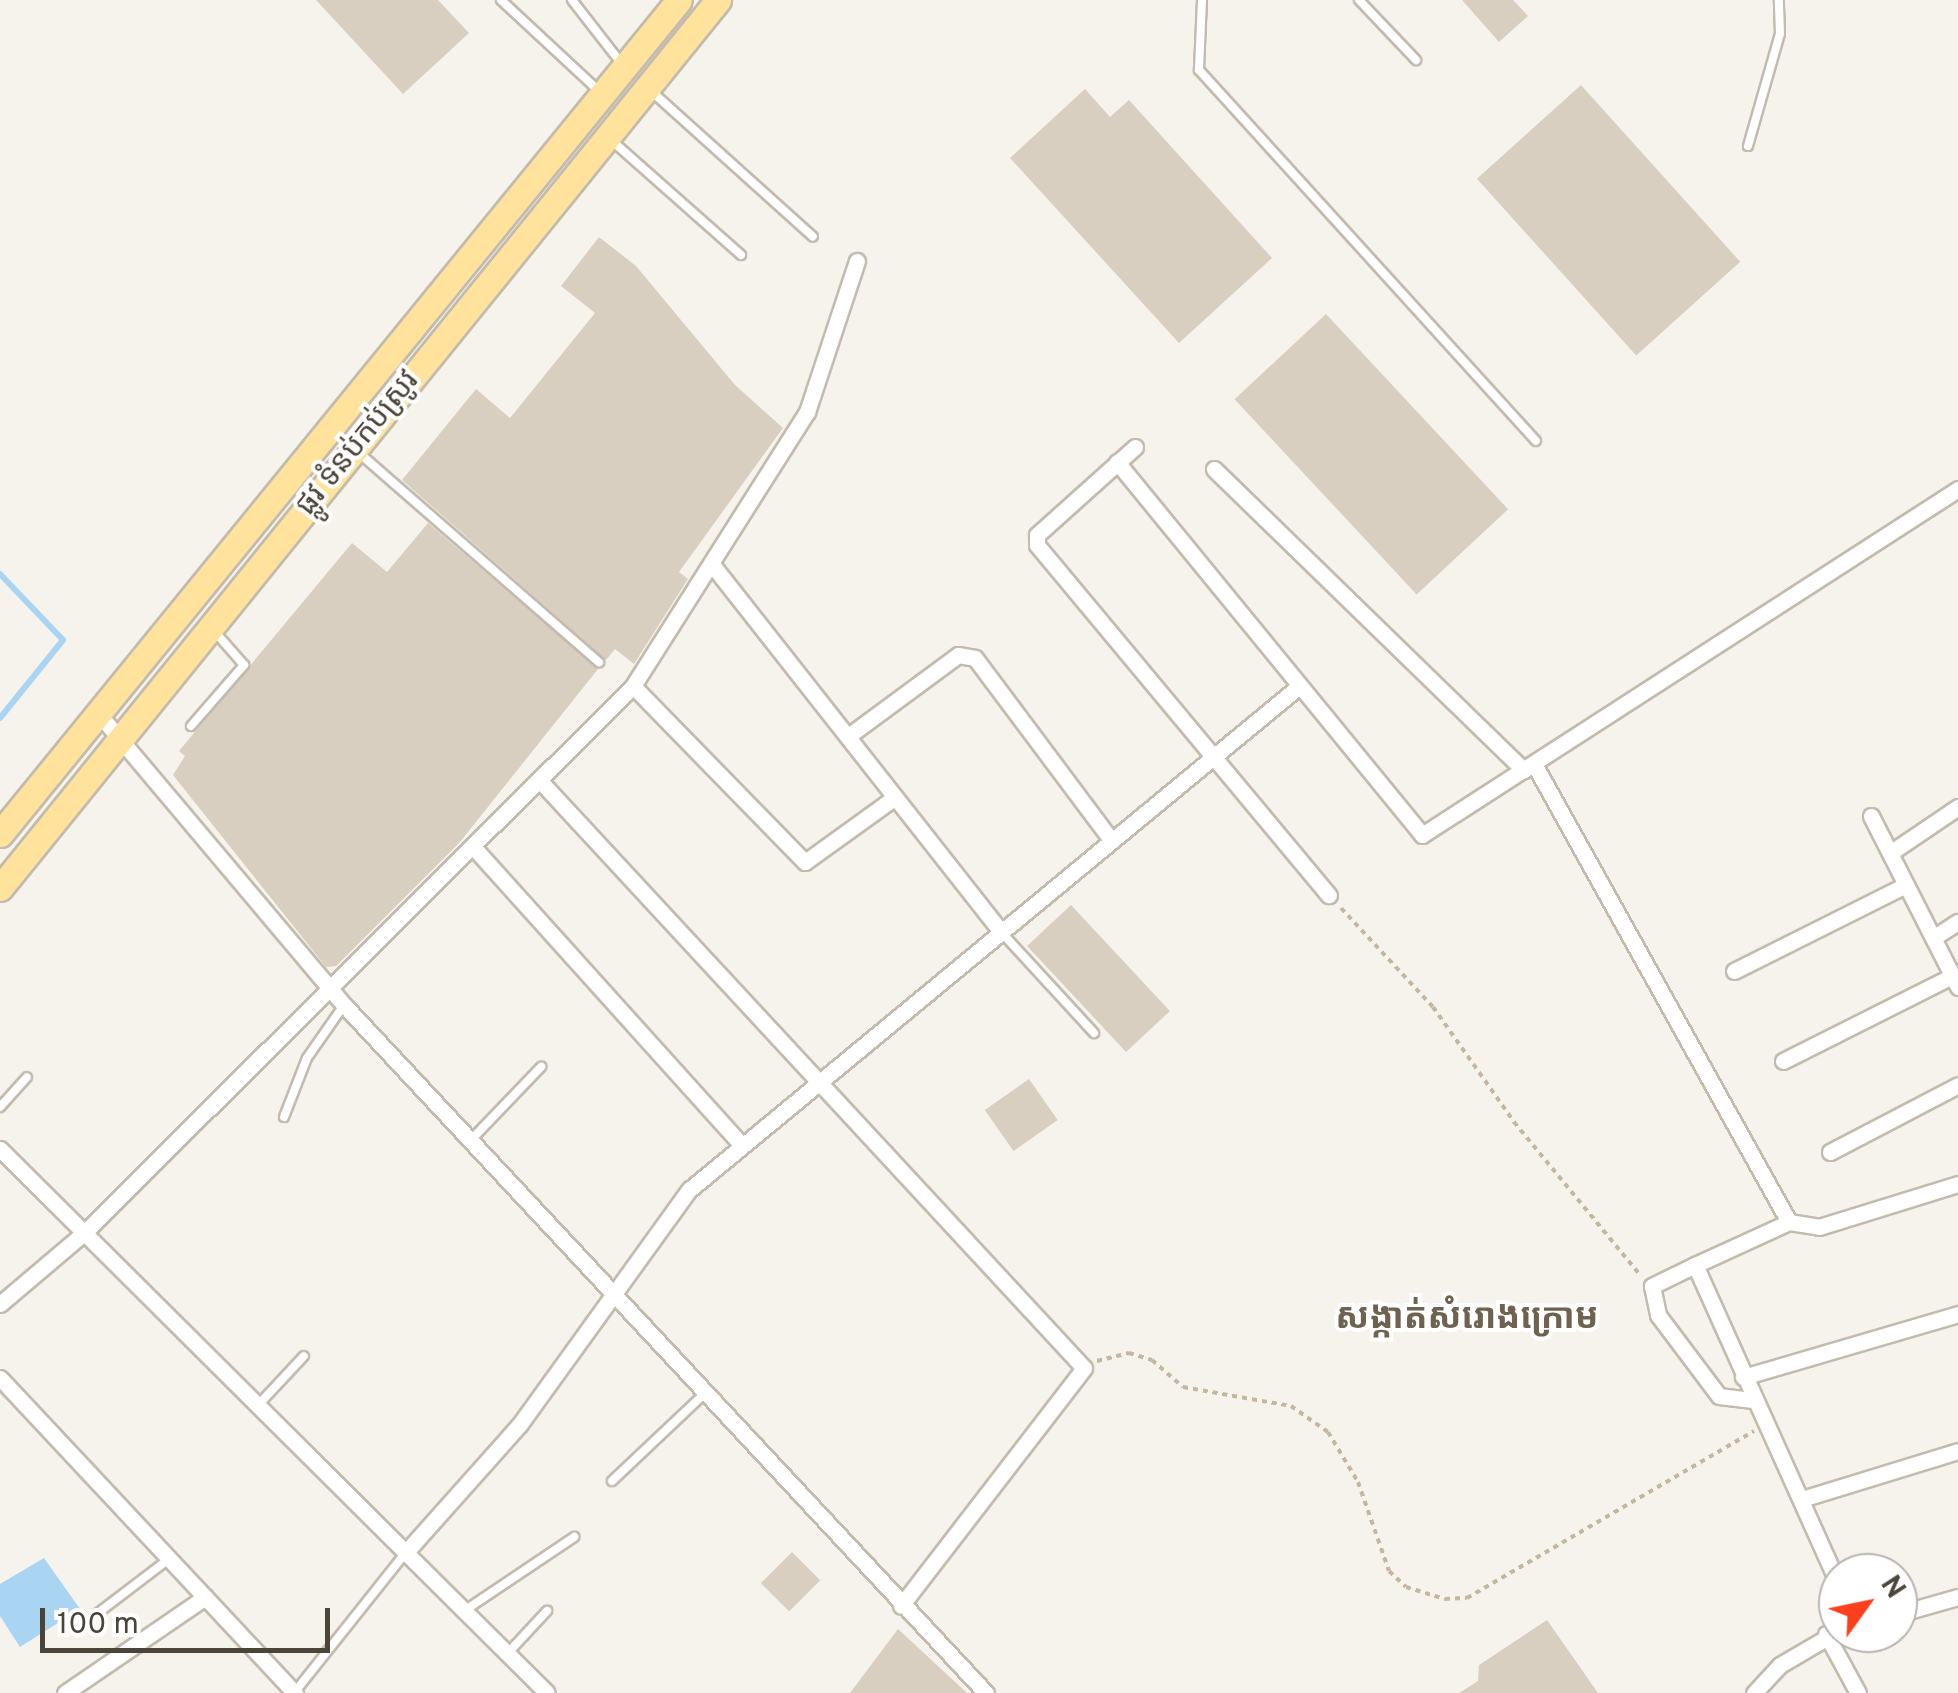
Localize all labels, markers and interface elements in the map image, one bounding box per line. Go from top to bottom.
street label: ផ្លូវ ទំនប់កប់ស្រូវ [290,364,428,524]
district label: សង្កាត់សំរោងក្រោម [1335,1298,1599,1340]
north arrow [1818,1553,1918,1653]
text: N [1871,1570,1912,1606]
scale bar [45,1588,335,1650]
text: 100 m [57,1607,139,1644]

